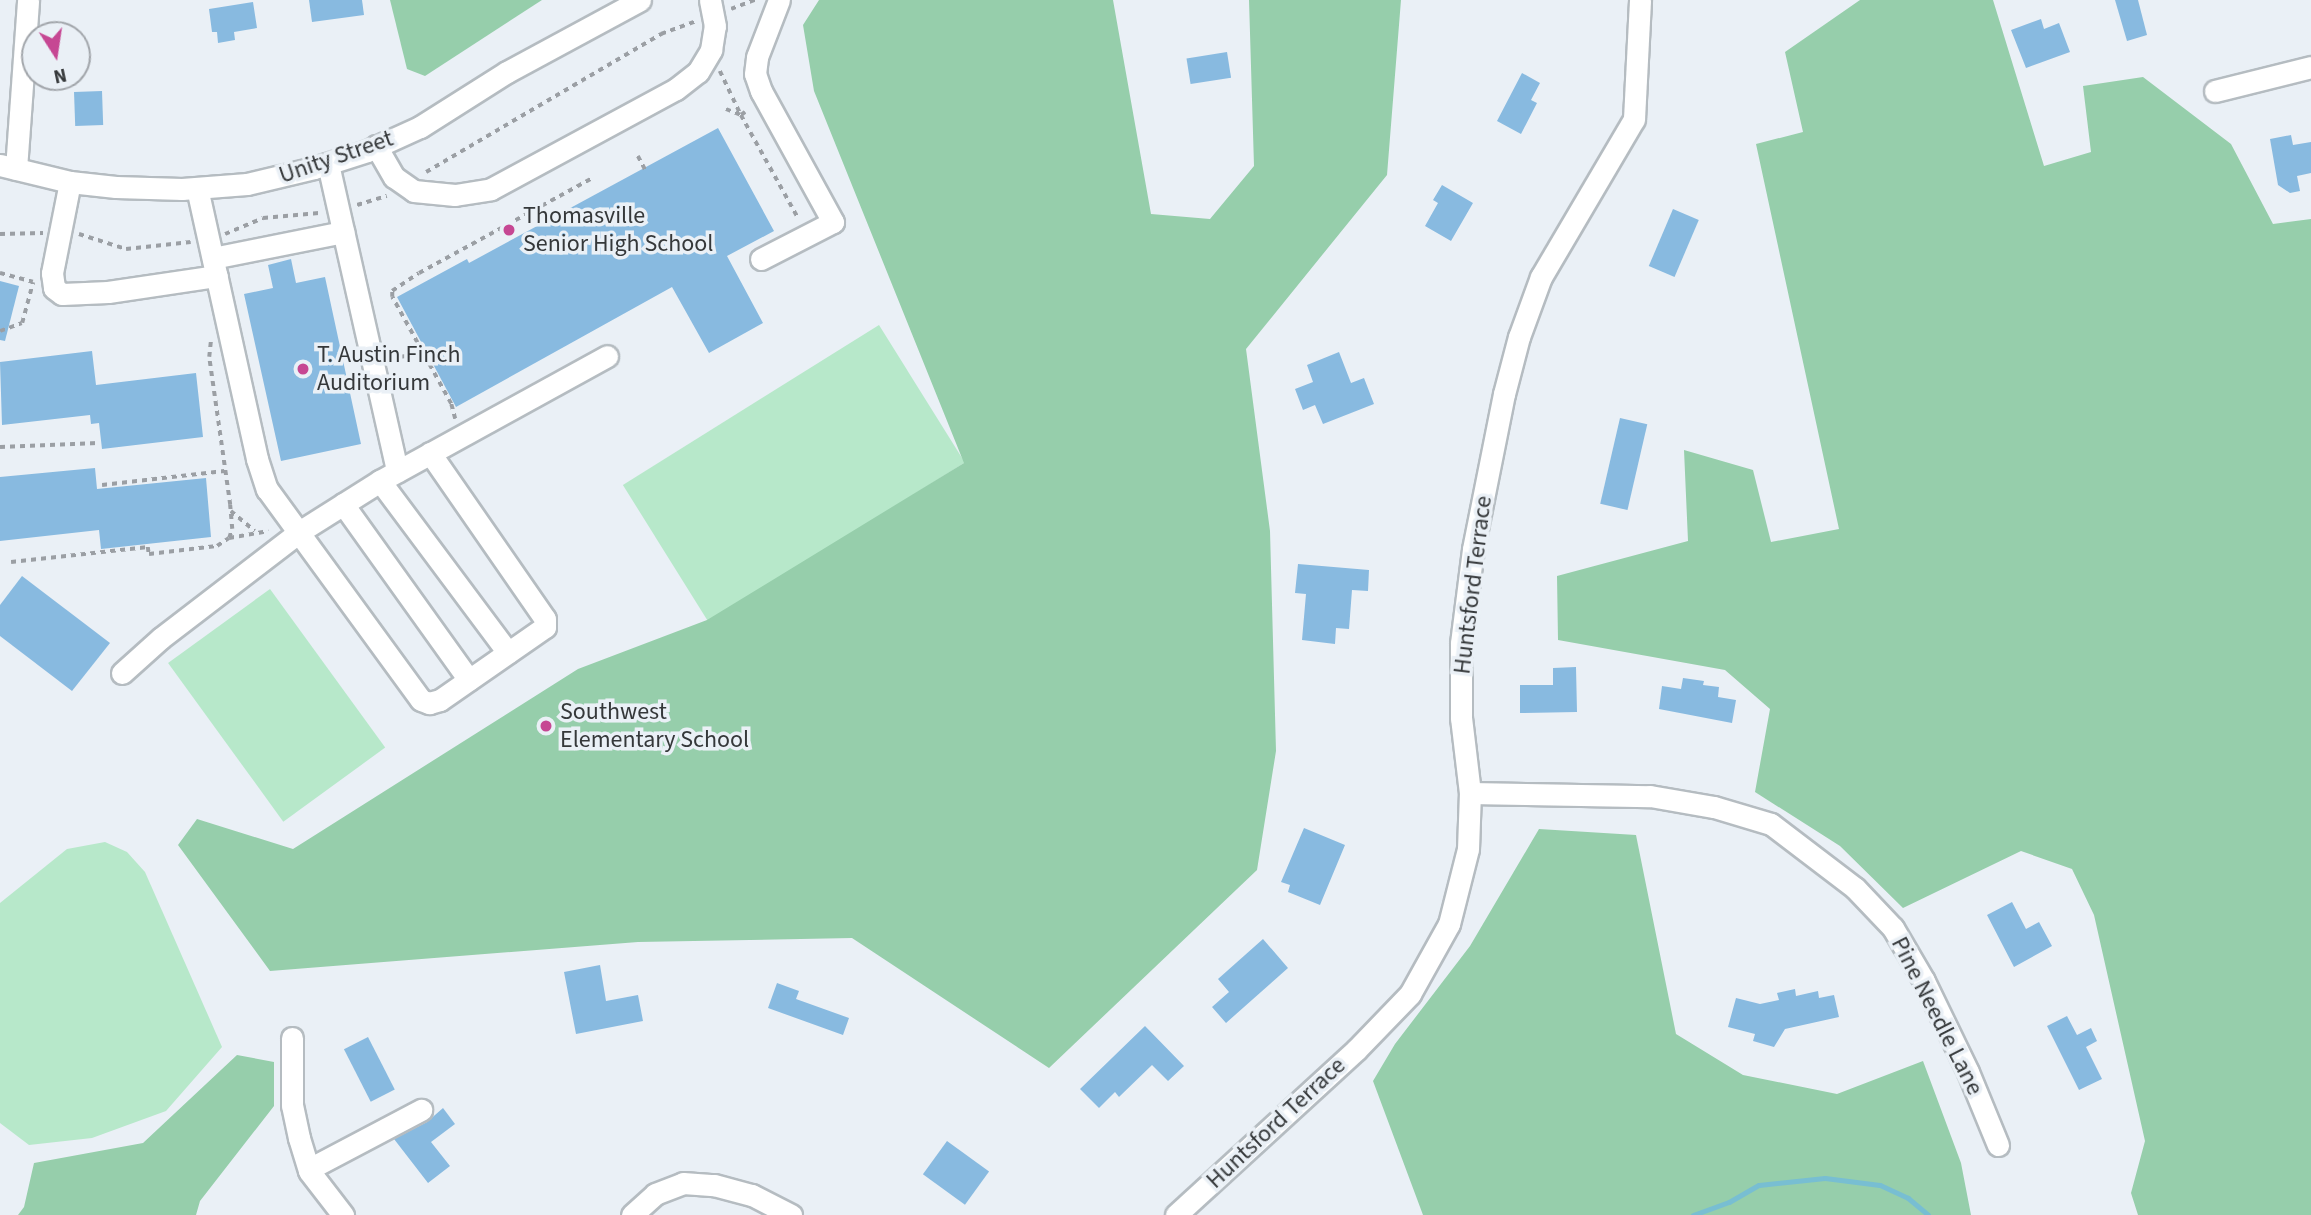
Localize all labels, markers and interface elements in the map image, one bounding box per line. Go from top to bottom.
north arrow [21,21,91,91]
text: N [51,61,69,90]
street label: Unity Street [275,124,397,190]
place label: Thomasville Senior High School [523,202,713,258]
marker: Thomasville Senior High School [501,222,517,238]
place label: T. Austin Finch Auditorium [317,341,460,397]
marker: T. Austin Finch Auditorium [295,361,311,377]
street label: Huntsford Terrace [1448,494,1498,676]
place label: Southwest Elementary School [560,698,749,754]
marker: Southwest Elementary School [538,718,554,734]
street label: Pine Needle Lane [1885,932,1989,1100]
street label: Huntsford Terrace [1201,1051,1351,1195]

